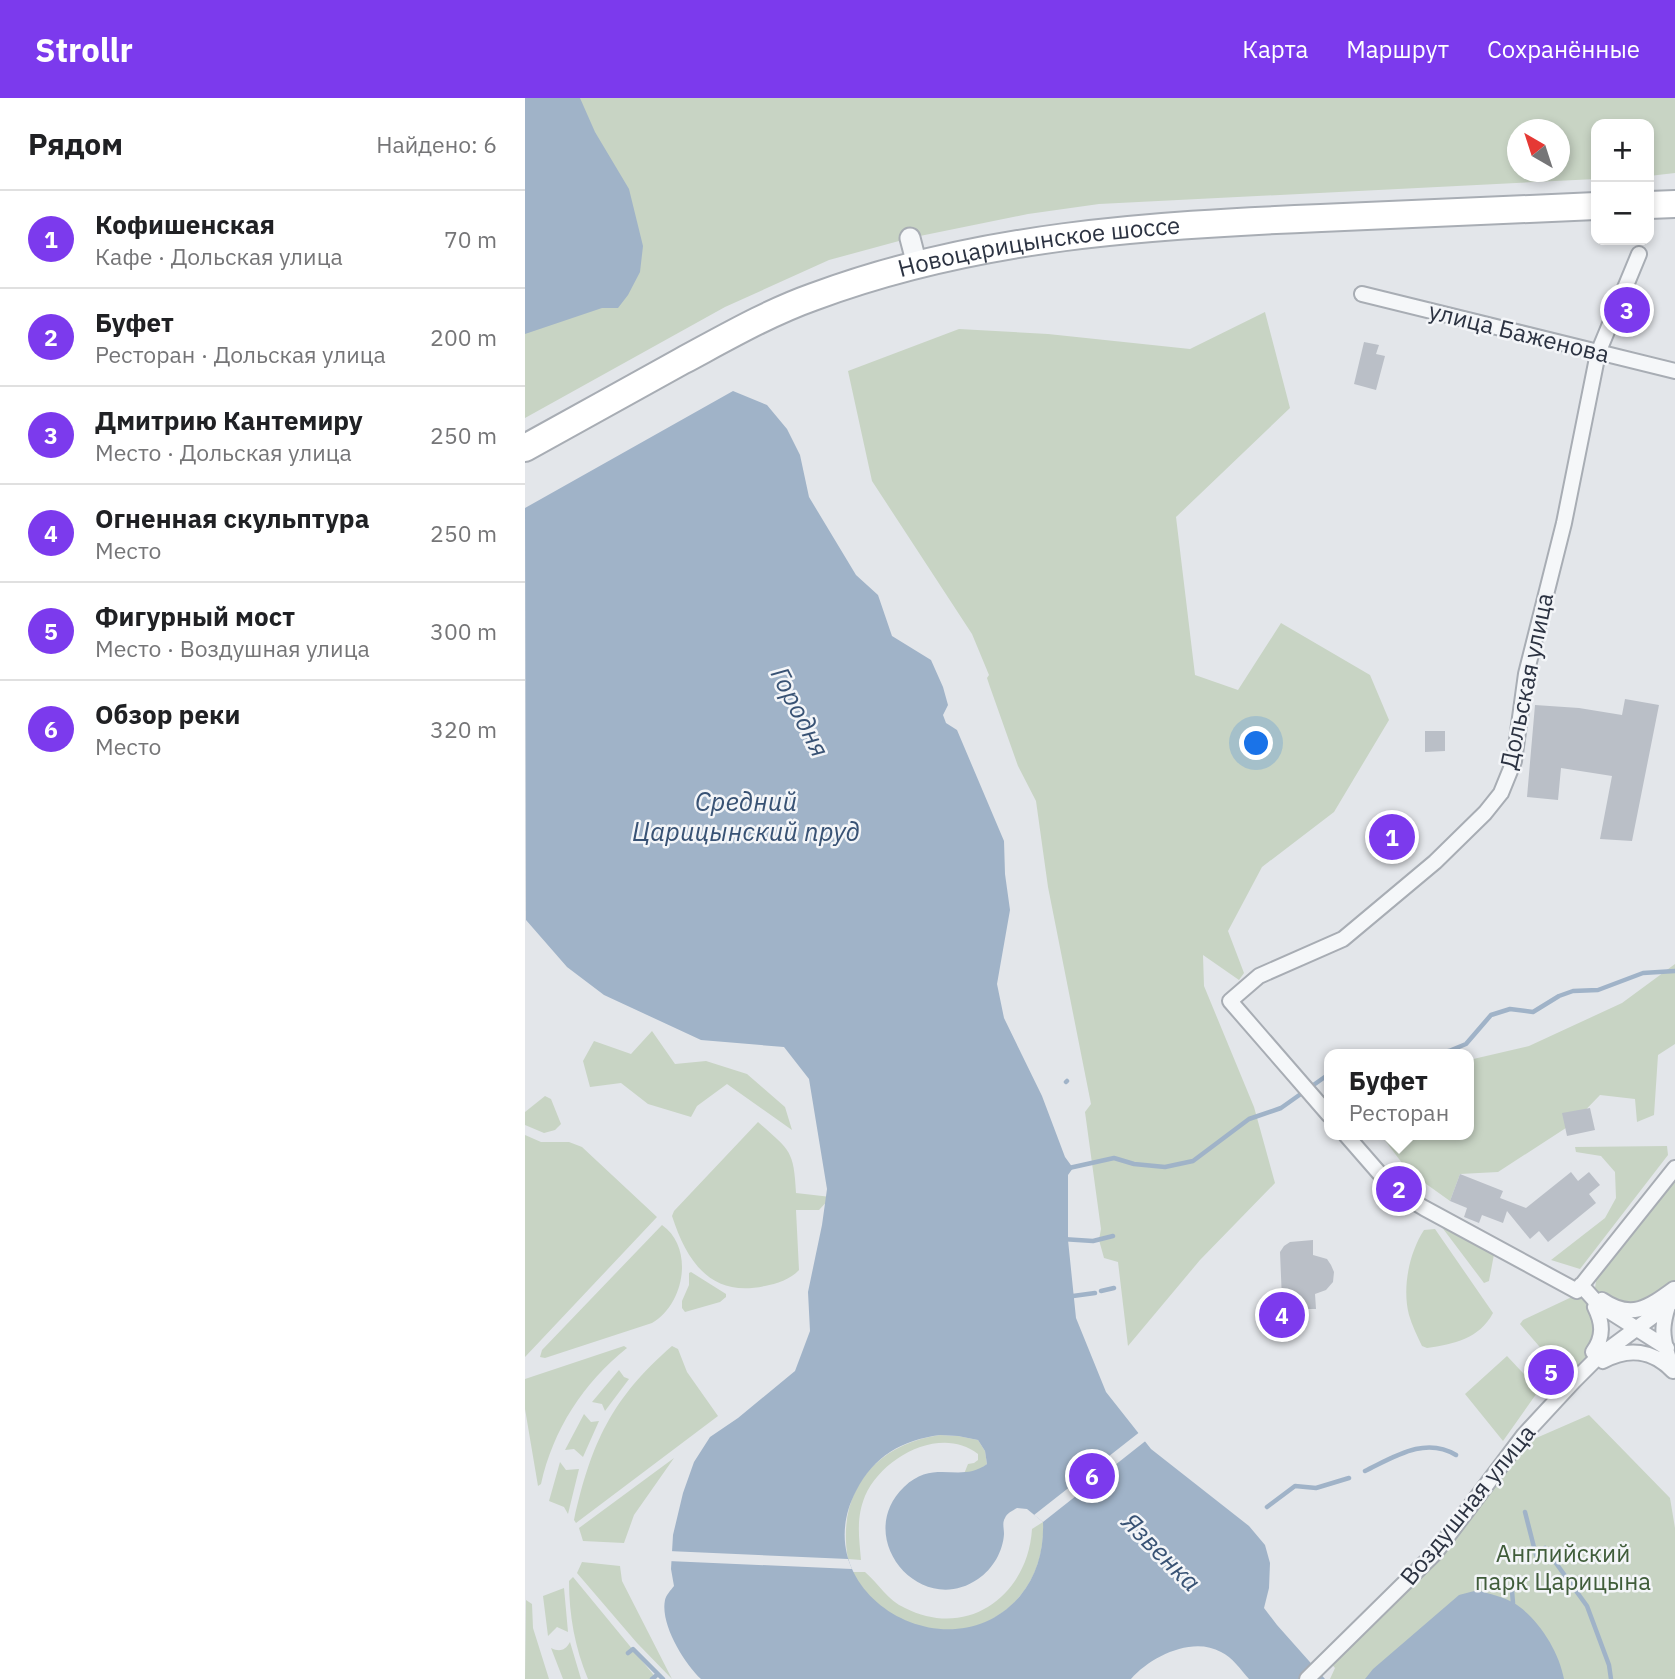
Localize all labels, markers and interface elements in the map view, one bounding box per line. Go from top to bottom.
text: Strollr [35,28,133,71]
text: Карта [1242,33,1308,65]
text: Маршрут [1346,33,1449,65]
text: Сохранённые [1487,33,1640,65]
north arrow [1507,119,1570,182]
map controls [1591,119,1654,245]
button: + [1591,119,1654,182]
text: Рядом [28,124,123,163]
text: Найдено: 6 [376,129,497,159]
button: − [1591,182,1654,245]
text: Кофишенская [95,207,275,241]
street label: Новоцарицынское шоссе [894,209,1181,284]
text: 1 [44,224,58,254]
text: 70 m [444,224,497,254]
text: Кафе · Дольская улица [95,241,343,271]
pin: 3 [1604,284,1650,336]
street label: улица Баженова [1426,294,1613,370]
text: Буфет [95,305,174,339]
text: 2 [44,322,58,352]
text: 200 m [430,322,497,352]
text: Ресторан · Дольская улица [95,339,386,369]
text: Дмитрию Кантемиру [95,403,363,437]
text: 3 [44,420,58,450]
text: 250 m [430,420,497,450]
text: Место · Дольская улица [95,437,352,467]
text: Огненная скульптура [95,501,369,535]
text: 4 [44,518,58,548]
text: 250 m [430,518,497,548]
text: Место [95,535,161,565]
street label: Дольская улица [1492,589,1560,772]
text: Фигурный мост [95,599,295,633]
text: 5 [44,616,58,646]
text: 300 m [430,616,497,646]
text: Место · Воздушная улица [95,633,370,663]
water label: Городня [764,661,838,762]
text: Обзор реки [95,697,240,731]
text: 6 [44,714,58,744]
text: 320 m [430,714,497,744]
your location [1239,726,1273,760]
text: Место [95,731,161,761]
water label: Средний Царицынский пруд [632,784,860,848]
pin: 1 [1369,811,1415,863]
popup [1324,1049,1474,1140]
text: Буфет [1349,1063,1428,1097]
text: Ресторан [1349,1097,1449,1127]
pin: 2 [1376,1163,1422,1215]
pin: 4 [1259,1289,1305,1341]
pin: 5 [1528,1346,1574,1398]
street label: Воздушная улица [1392,1417,1542,1591]
pin: 6 [1069,1450,1115,1502]
water label: Язвенка [1114,1504,1209,1598]
park label: Английский парк Царицына [1475,1537,1651,1597]

